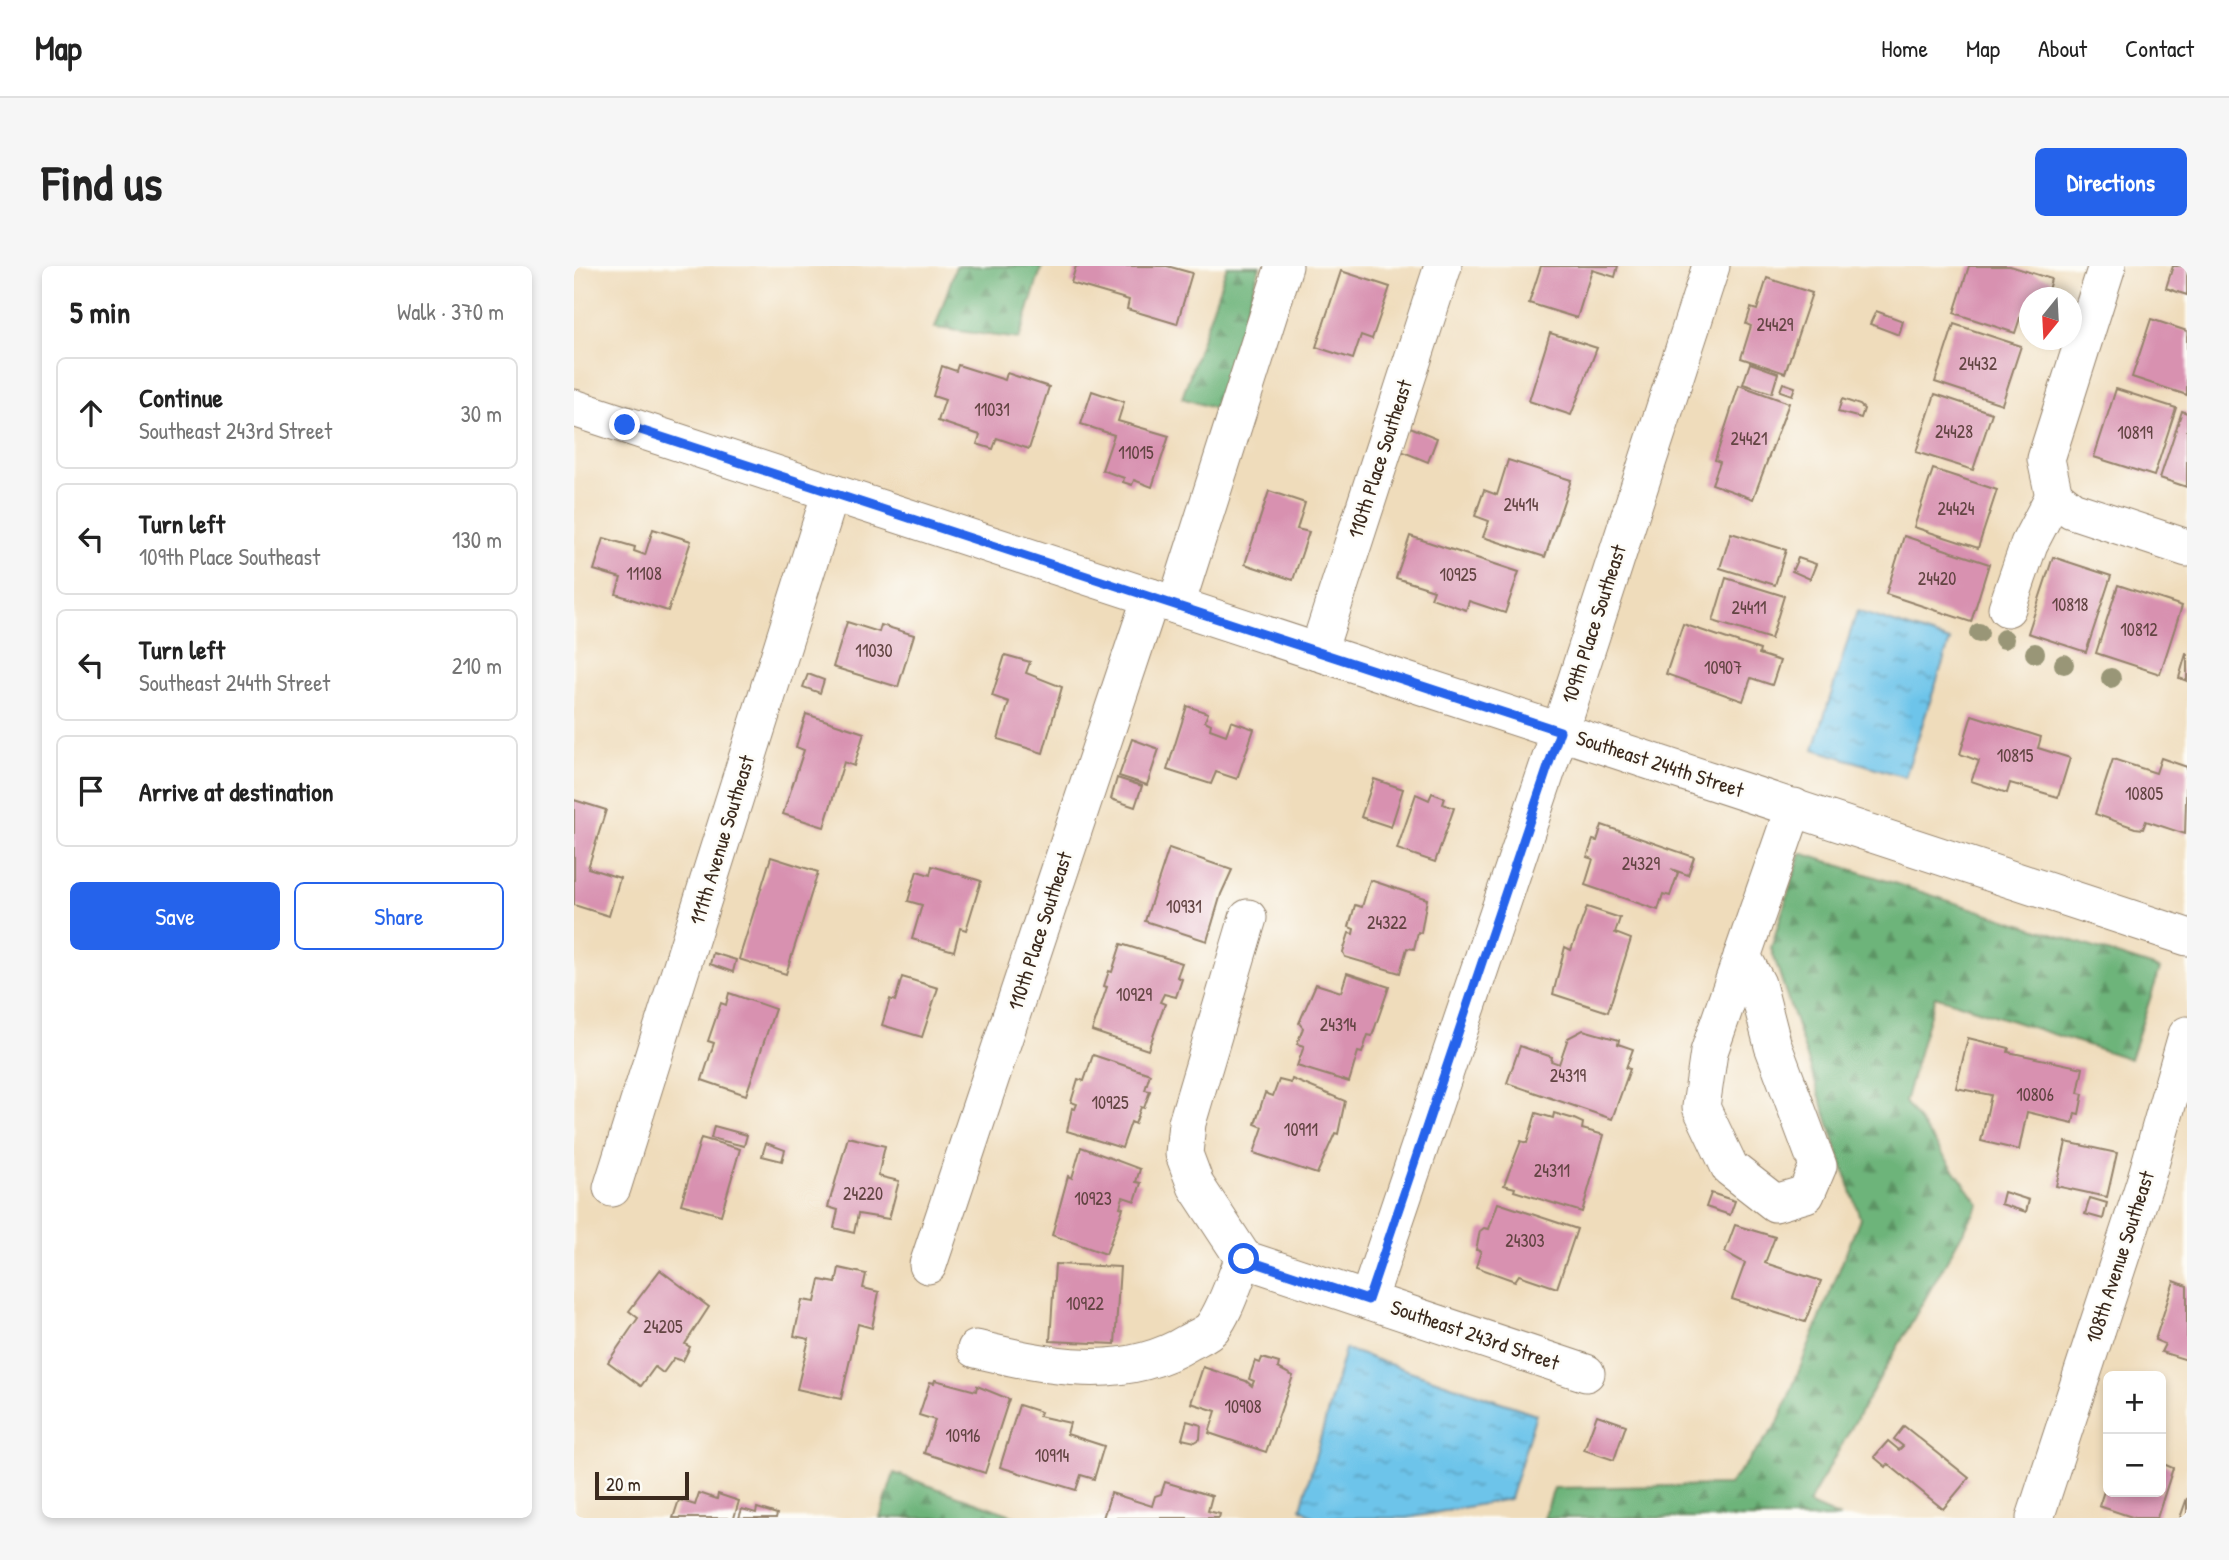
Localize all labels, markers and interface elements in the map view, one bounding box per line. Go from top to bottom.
text: Map [35,26,82,70]
text: Home [1881,32,1928,64]
text: Map [1966,32,2000,64]
text: About [2038,32,2087,64]
text: Contact [2125,32,2194,64]
button: Directions [2035,148,2187,216]
text: Find us [42,149,162,215]
north arrow [2019,287,2082,350]
text: 5 min [70,292,130,332]
text: Walk · 370 m [397,296,504,327]
house number: 24429 [1757,312,1794,337]
house number: 24432 [1959,351,1998,376]
street label: 110th Place Southeast [1340,375,1419,542]
text: Continue [139,380,223,415]
icon: ahead [72,394,110,432]
house number: 11031 [974,397,1010,422]
text: 30 m [460,398,502,429]
route end [609,409,640,440]
text: Southeast 243rd Street [139,415,332,446]
house number: 24428 [1935,419,1973,444]
house number: 10819 [2117,420,2153,445]
house number: 24421 [1731,426,1767,451]
house number: 11015 [1118,440,1154,465]
house number: 24414 [1503,492,1539,517]
house number: 24424 [1937,496,1975,521]
text: Turn left [139,506,225,541]
icon: left [72,520,110,558]
text: 130 m [452,524,502,555]
street label: 109th Place Southeast [1554,540,1633,707]
text: 109th Place Southeast [139,541,320,572]
house number: 11108 [626,561,662,586]
house number: 10925 [1439,562,1477,587]
house number: 24420 [1918,566,1956,591]
house number: 10818 [2052,592,2089,617]
house number: 24411 [1732,595,1767,620]
house number: 10812 [2120,617,2158,642]
text: Turn left [139,632,225,667]
house number: 11030 [855,638,893,663]
icon: left [72,646,110,684]
text: 210 m [452,650,502,681]
house number: 10907 [1704,655,1742,680]
text: Southeast 244th Street [139,667,330,698]
street label: Southeast 244th Street [1573,723,1748,805]
house number: 10815 [1997,743,2034,768]
street label: 111th Avenue Southeast [682,751,761,928]
icon: arrive [72,772,110,810]
text: Arrive at destination [139,774,334,809]
house number: 10805 [2125,781,2163,806]
street label: 110th Place Southeast [1000,847,1079,1014]
house number: 24329 [1622,851,1661,876]
button: Save [70,882,280,950]
button: Share [294,882,504,950]
house number: 10931 [1166,894,1202,919]
house number: 24322 [1367,910,1408,935]
house number: 10929 [1116,982,1153,1007]
house number: 24314 [1320,1012,1357,1037]
house number: 24319 [1550,1063,1587,1088]
house number: 10806 [2016,1082,2054,1107]
house number: 10925 [1091,1090,1129,1115]
house number: 10911 [1284,1117,1318,1142]
house number: 24311 [1534,1158,1570,1183]
street label: 108th Avenue Southeast [2078,1166,2161,1347]
house number: 24220 [843,1181,883,1206]
house number: 10923 [1074,1186,1112,1211]
house number: 24303 [1505,1228,1545,1253]
route start [1228,1243,1259,1274]
house number: 10922 [1066,1291,1105,1316]
street label: Southeast 243rd Street [1387,1292,1564,1377]
house number: 24205 [643,1314,683,1339]
map controls [2103,1371,2166,1497]
button: + [2103,1371,2166,1434]
house number: 10908 [1224,1394,1262,1419]
house number: 10916 [946,1423,980,1448]
button: − [2103,1434,2166,1497]
house number: 10914 [1035,1443,1069,1468]
scale bar [595,1469,690,1501]
text: 20 m [606,1471,641,1497]

